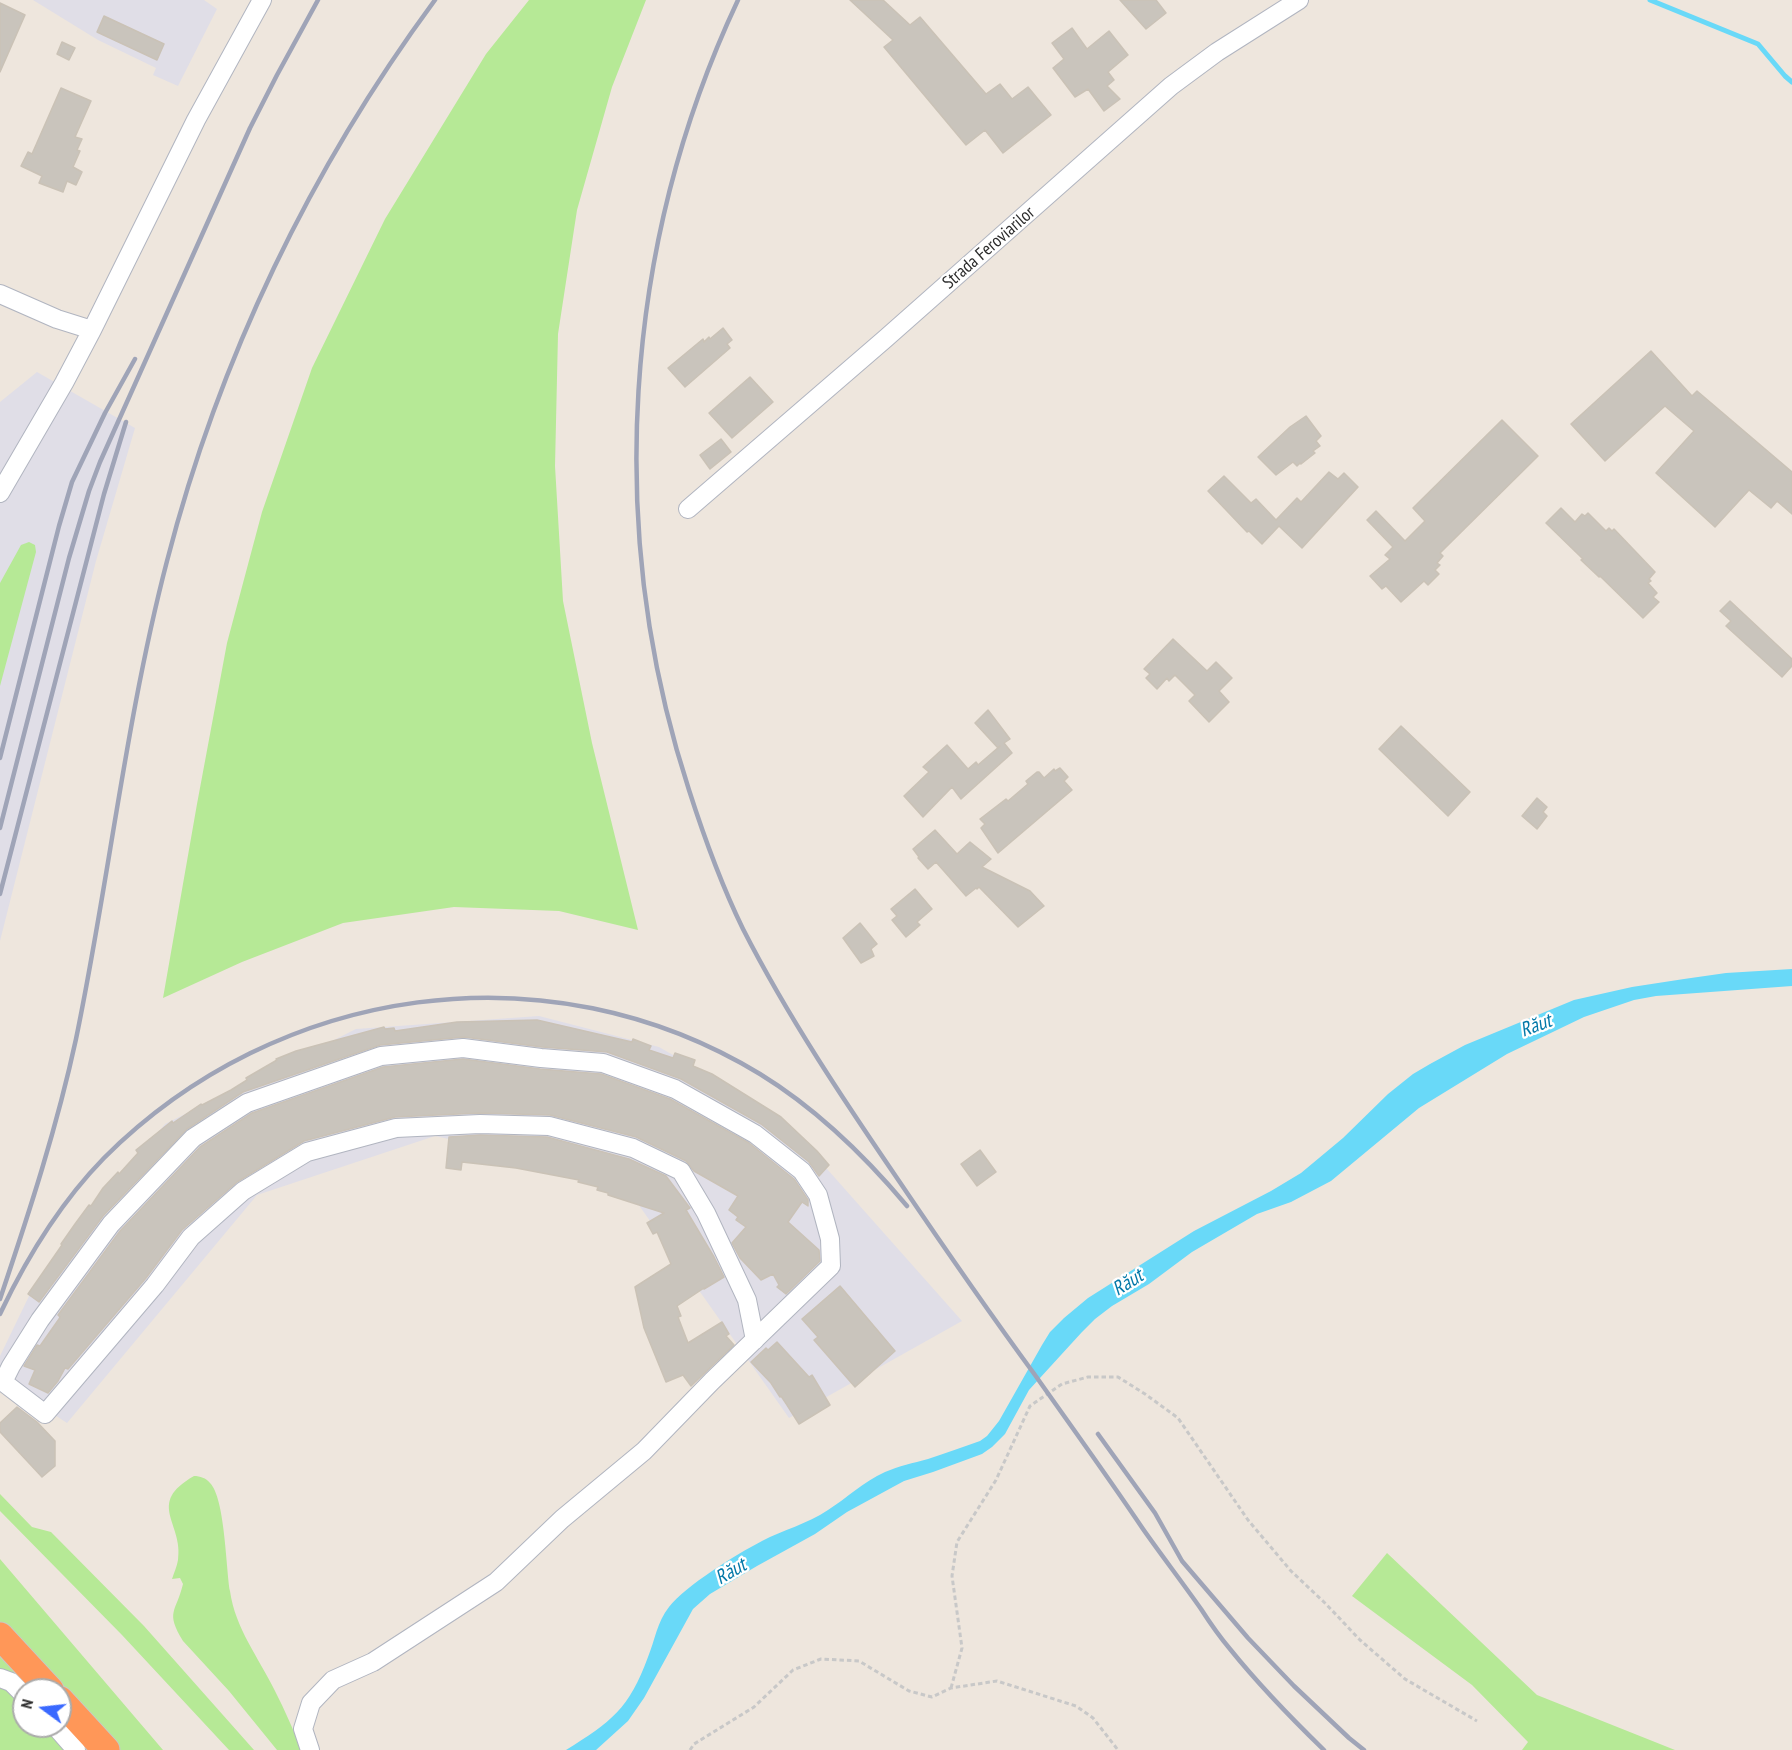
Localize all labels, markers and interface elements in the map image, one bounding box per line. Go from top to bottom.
street label: Strada Feroviarilor [939,202,1039,294]
water label: Răut [1517,1009,1555,1043]
water label: Răut [1108,1264,1148,1302]
water label: Răut [711,1554,751,1590]
north arrow [12,1678,72,1738]
text: N [16,1697,37,1711]

